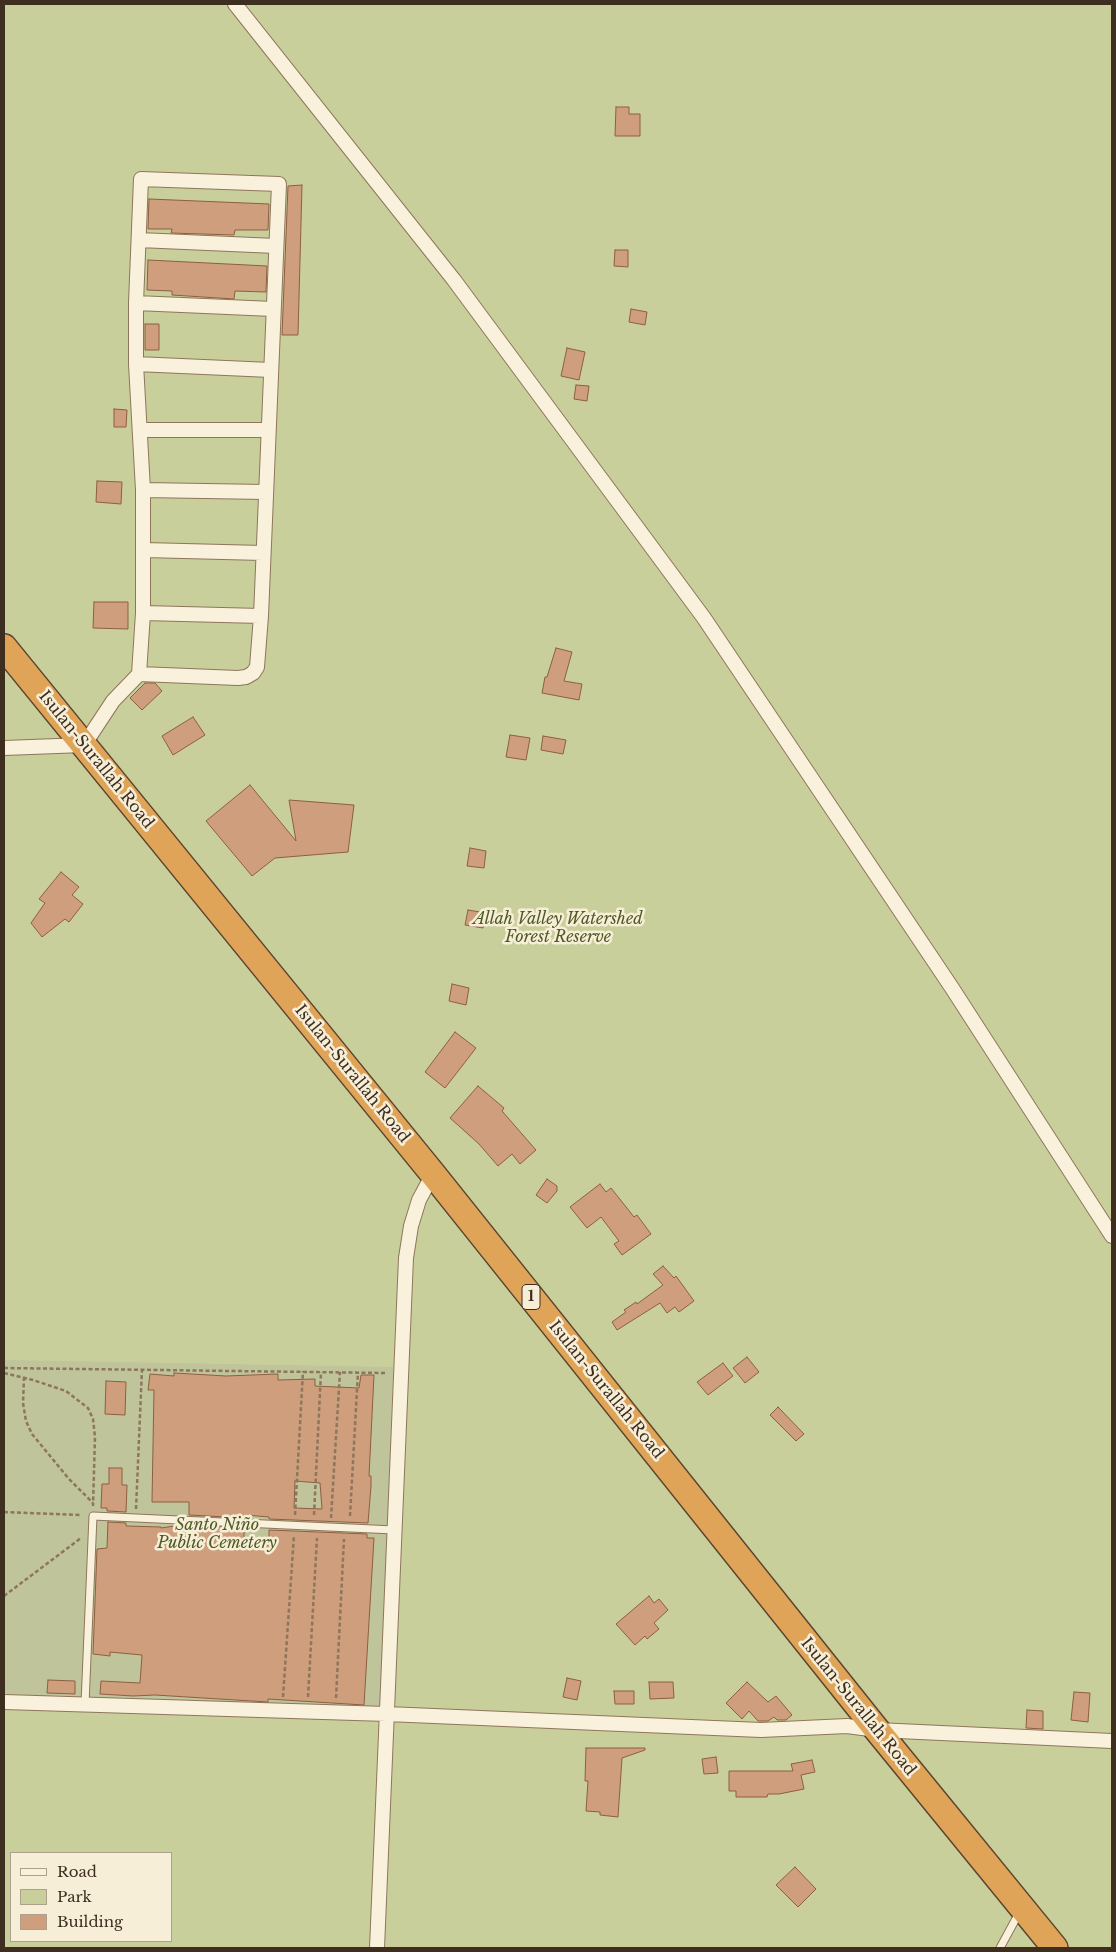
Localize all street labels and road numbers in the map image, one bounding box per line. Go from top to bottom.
street label: Isulan-Surallah Road [34,687,158,833]
street label: Isulan-Surallah Road [290,1001,414,1147]
road number: 1 [522,1284,540,1310]
street label: Isulan-Surallah Road [544,1317,668,1463]
street label: Isulan-Surallah Road [796,1634,920,1780]

